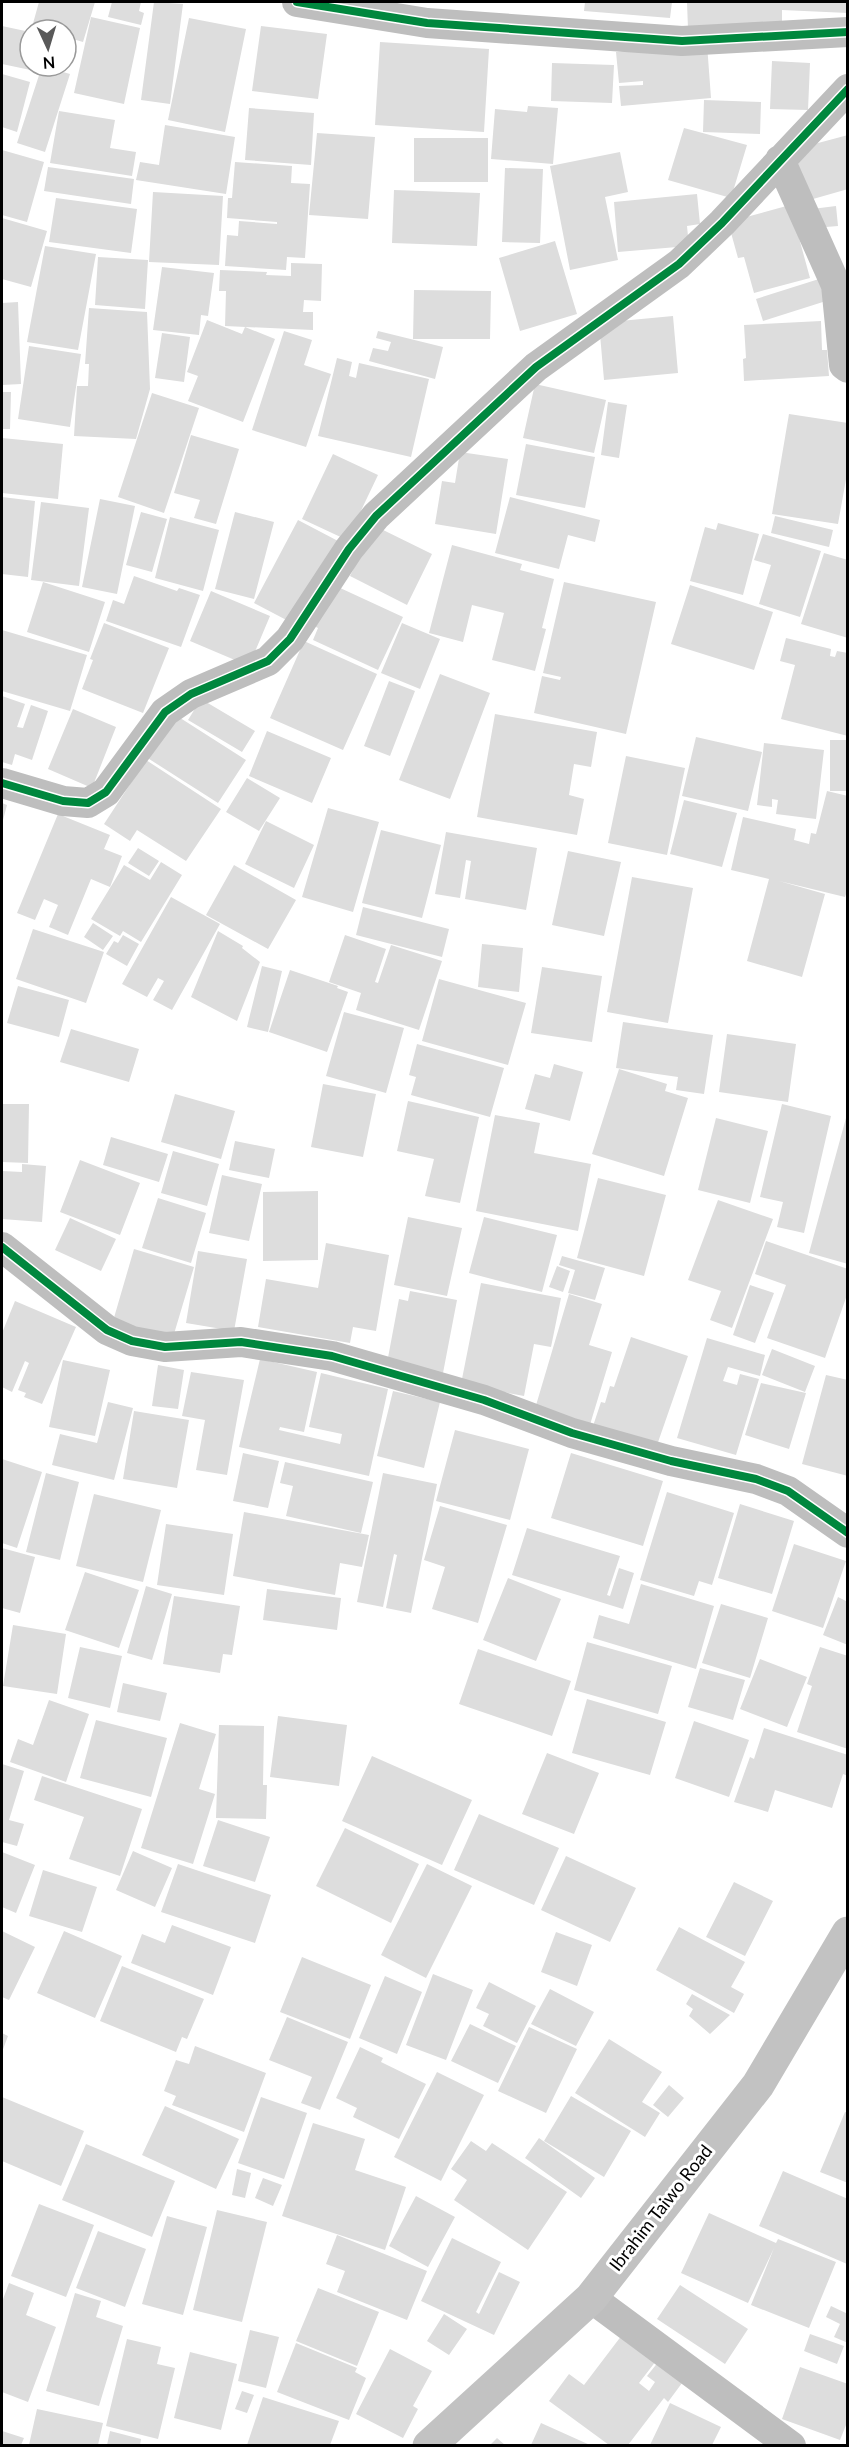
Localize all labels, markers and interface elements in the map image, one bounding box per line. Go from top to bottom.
north arrow [18,18,78,78]
text: N [42,54,56,73]
street label: Ibrahim Taiwo Road [604,2140,716,2275]

